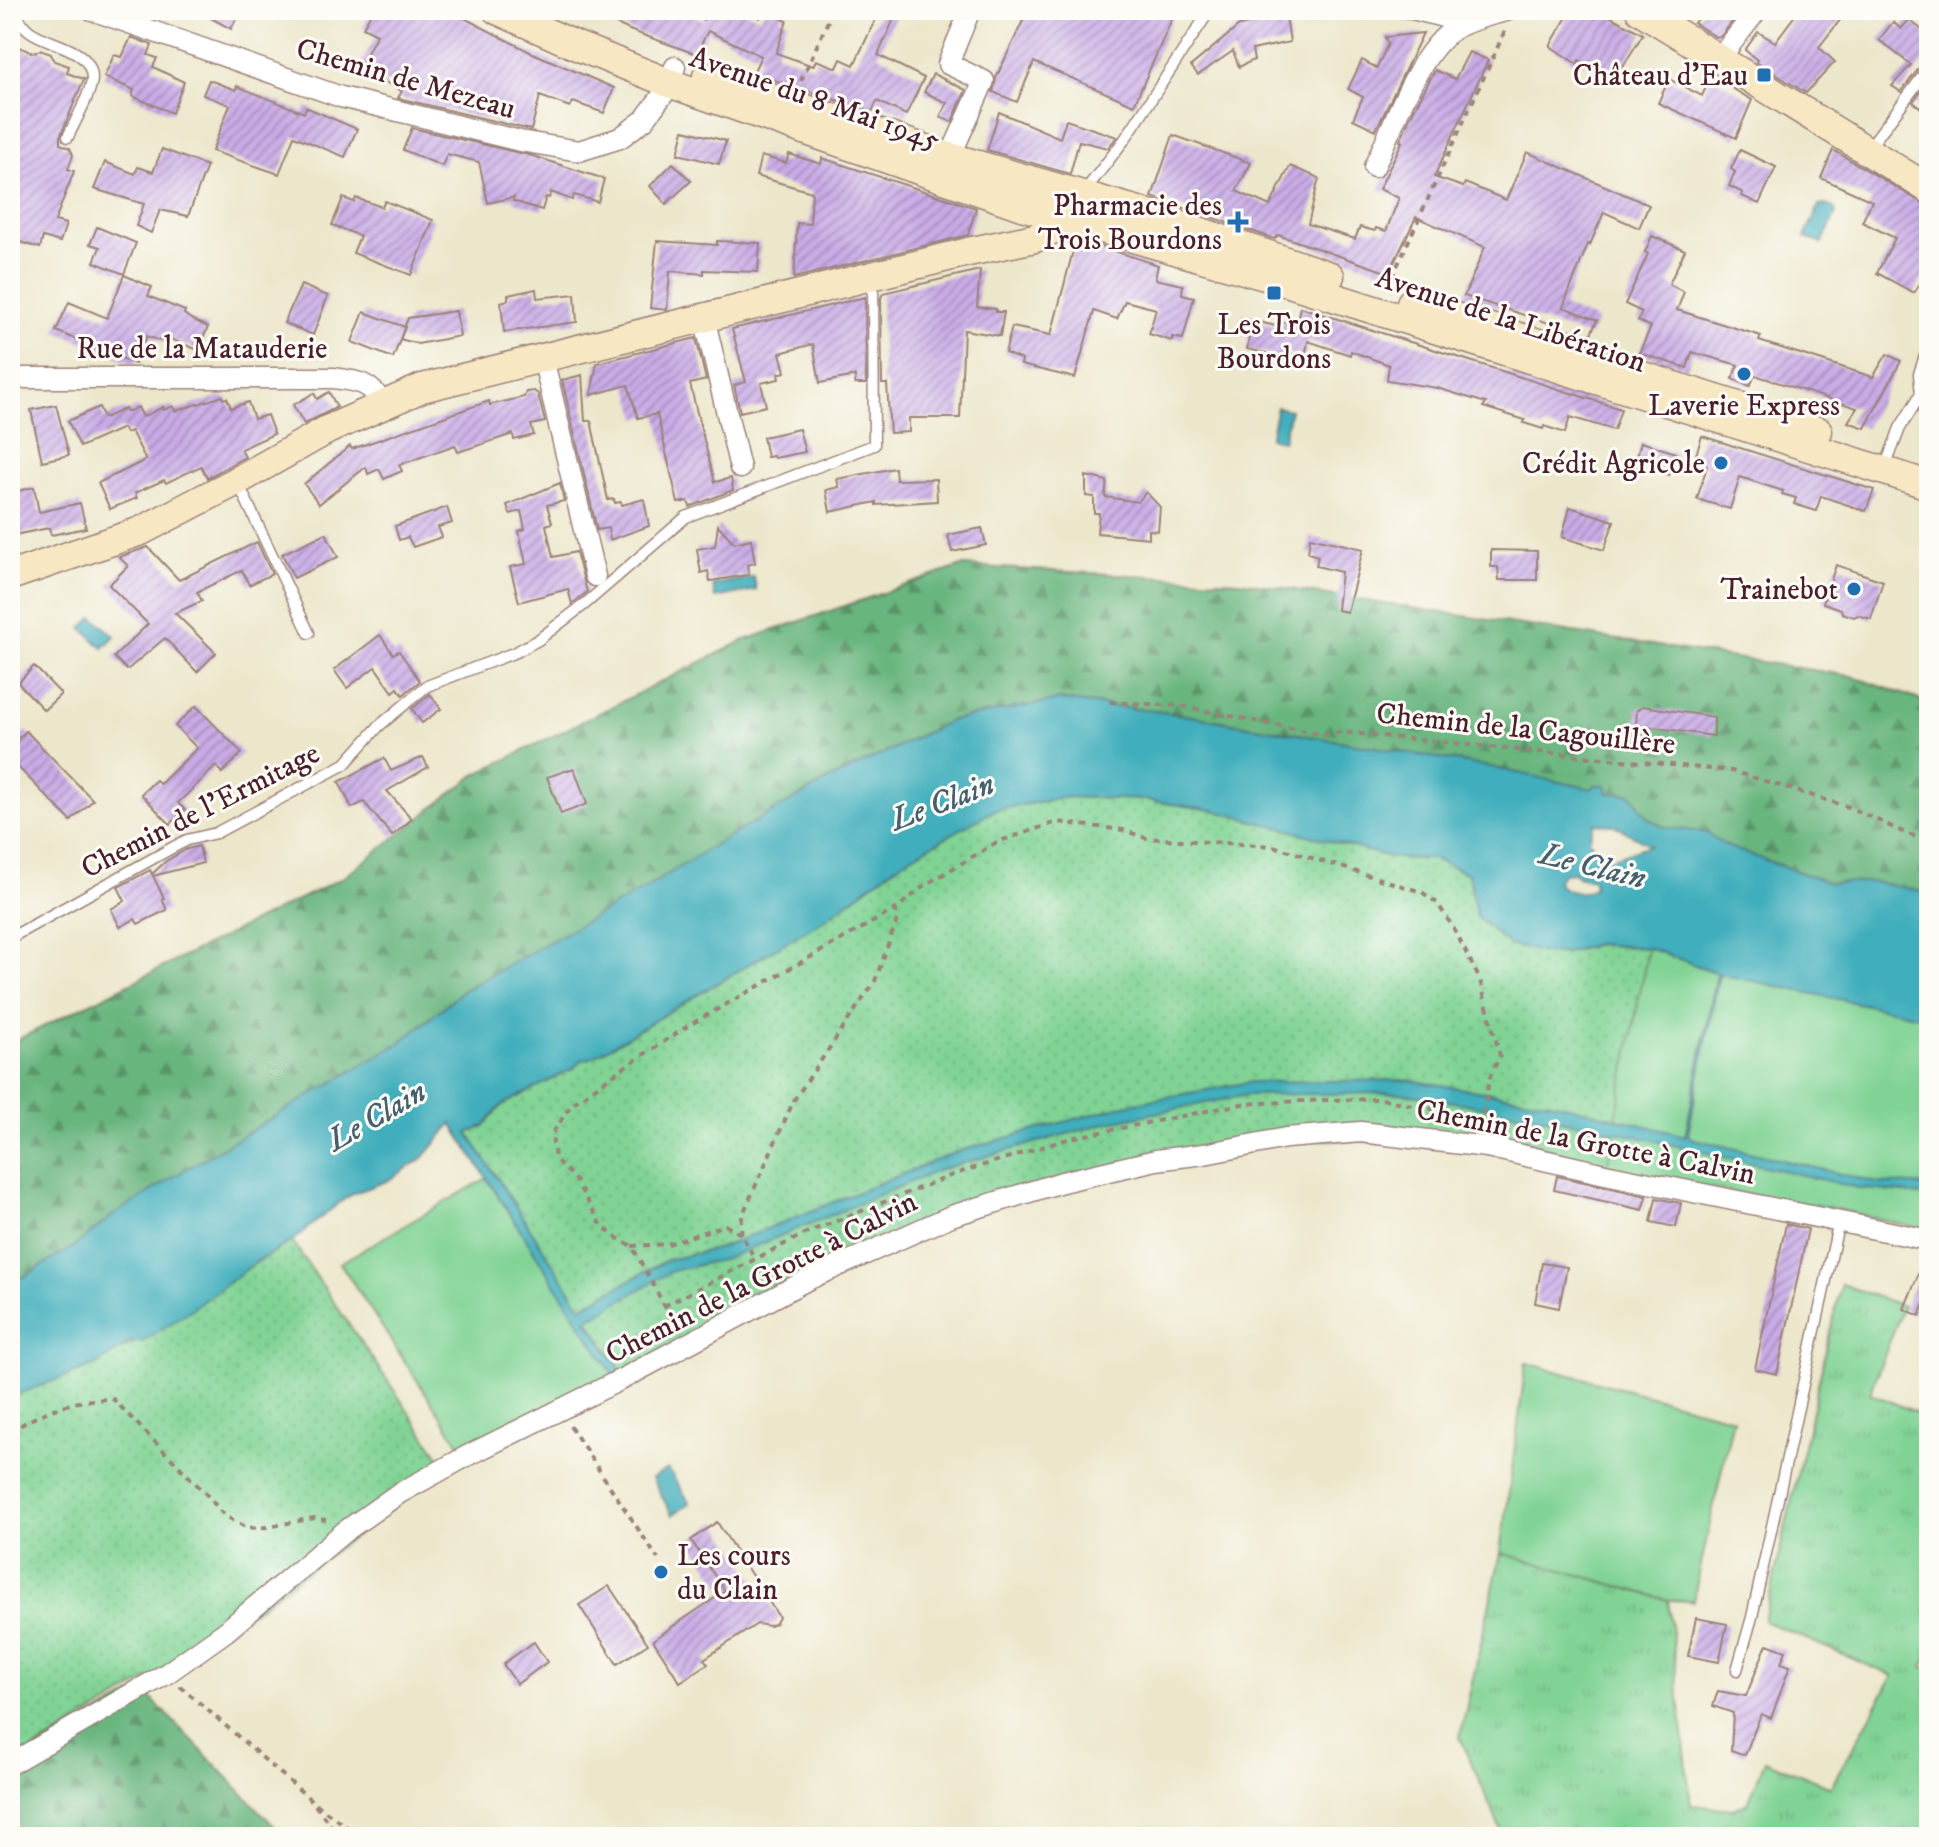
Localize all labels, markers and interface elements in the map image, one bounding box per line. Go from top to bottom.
street label: Chemin de Mezeau [292,30,519,128]
street label: Avenue du 8 Mai 1945 [684,39,945,160]
place label: Château d'Eau [1573,58,1748,95]
marker: Château d'Eau [1755,66,1773,84]
place label: Pharmacie des Trois Bourdons [1038,188,1222,259]
marker: Pharmacie des Trois Bourdons [1229,213,1247,231]
street label: Avenue de la Libération [1371,259,1651,382]
marker: Les Trois Bourdons [1265,284,1283,302]
place label: Les Trois Bourdons [1217,307,1331,378]
street label: Rue de la Matauderie [76,331,328,368]
marker: Laverie Express [1735,365,1753,383]
place label: Laverie Express [1648,388,1840,425]
place label: Crédit Agricole [1522,446,1705,483]
marker: Crédit Agricole [1712,454,1730,472]
place label: Trainebot [1720,572,1838,609]
marker: Trainebot [1845,580,1863,598]
street label: Chemin de la Cagouillère [1375,695,1677,764]
street label: Chemin de l'Ermitage [75,735,326,887]
water label: Le Clain [883,765,1000,842]
water label: Le Clain [1533,834,1650,899]
water label: Le Clain [319,1072,434,1162]
street label: Chemin de la Grotte à Calvin [1413,1091,1759,1194]
street label: Chemin de la Grotte à Calvin [600,1184,924,1373]
place label: Les cours du Clain [677,1538,791,1609]
marker: Les cours du Clain [652,1563,670,1581]

